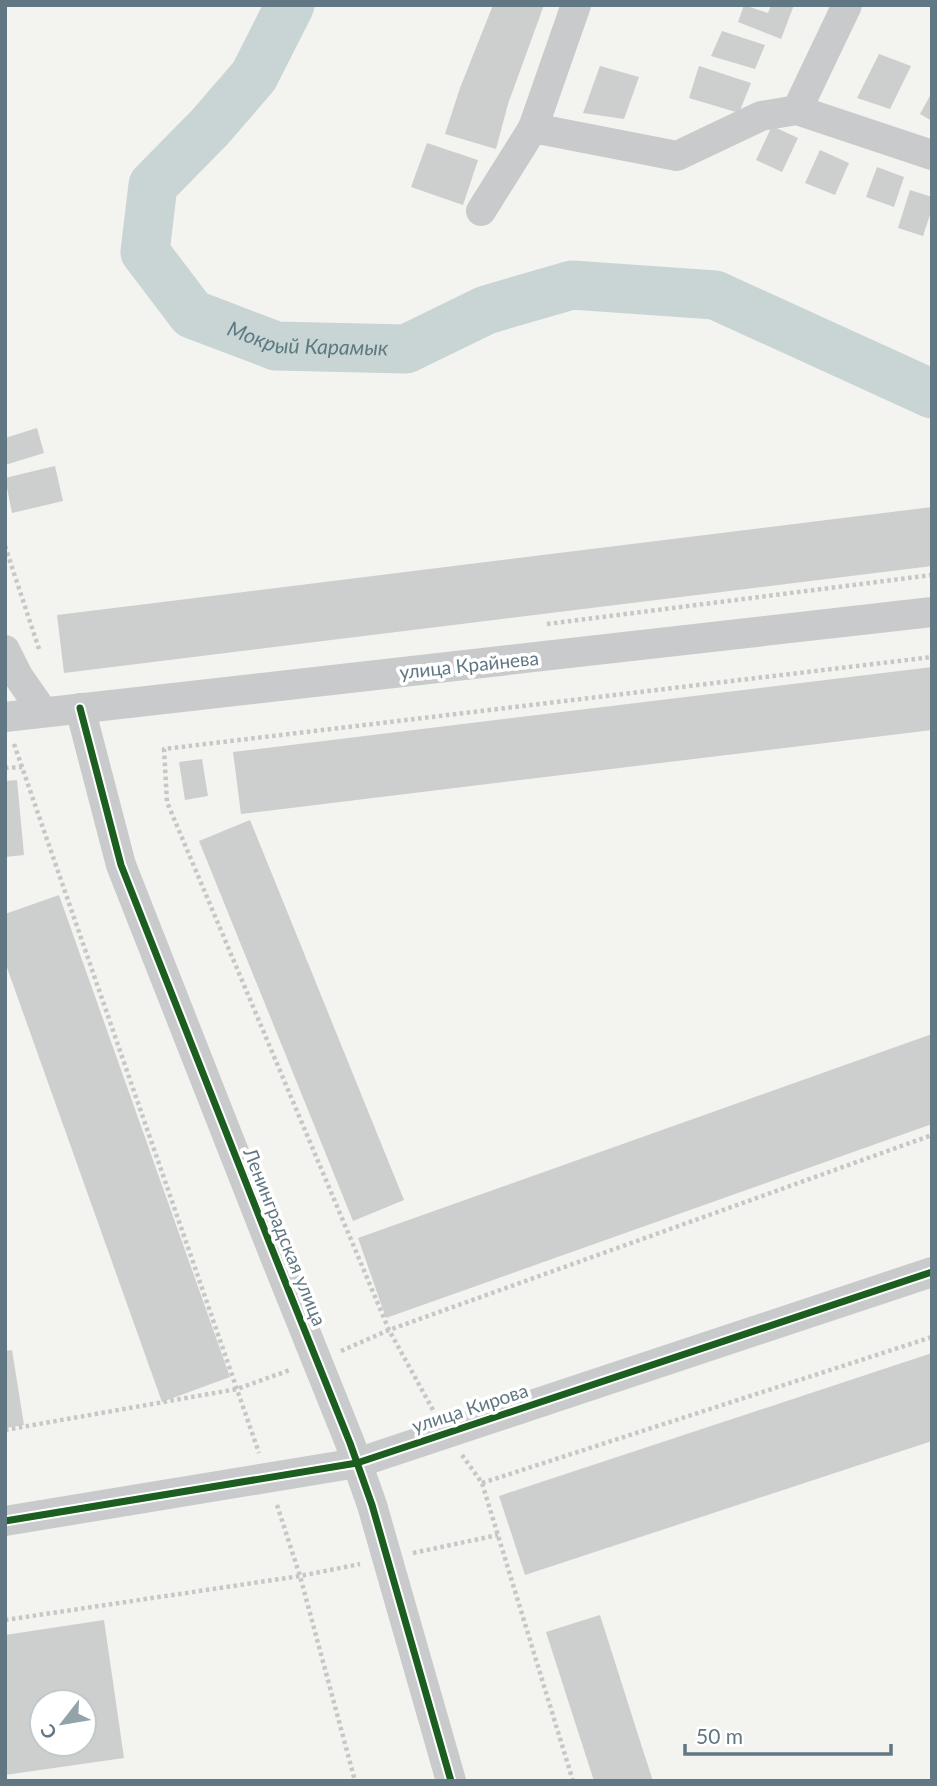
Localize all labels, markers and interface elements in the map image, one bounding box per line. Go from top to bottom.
water label: Мокрый Карамык [224,315,388,360]
street label: улица Крайнева [398,646,540,683]
street label: Ленинградская улица [239,1144,332,1329]
street label: улица Кирова [409,1378,531,1437]
north arrow [28,1688,98,1758]
scale bar [685,1712,892,1756]
text: С [35,1720,61,1743]
text: 50 m [696,1723,743,1748]

